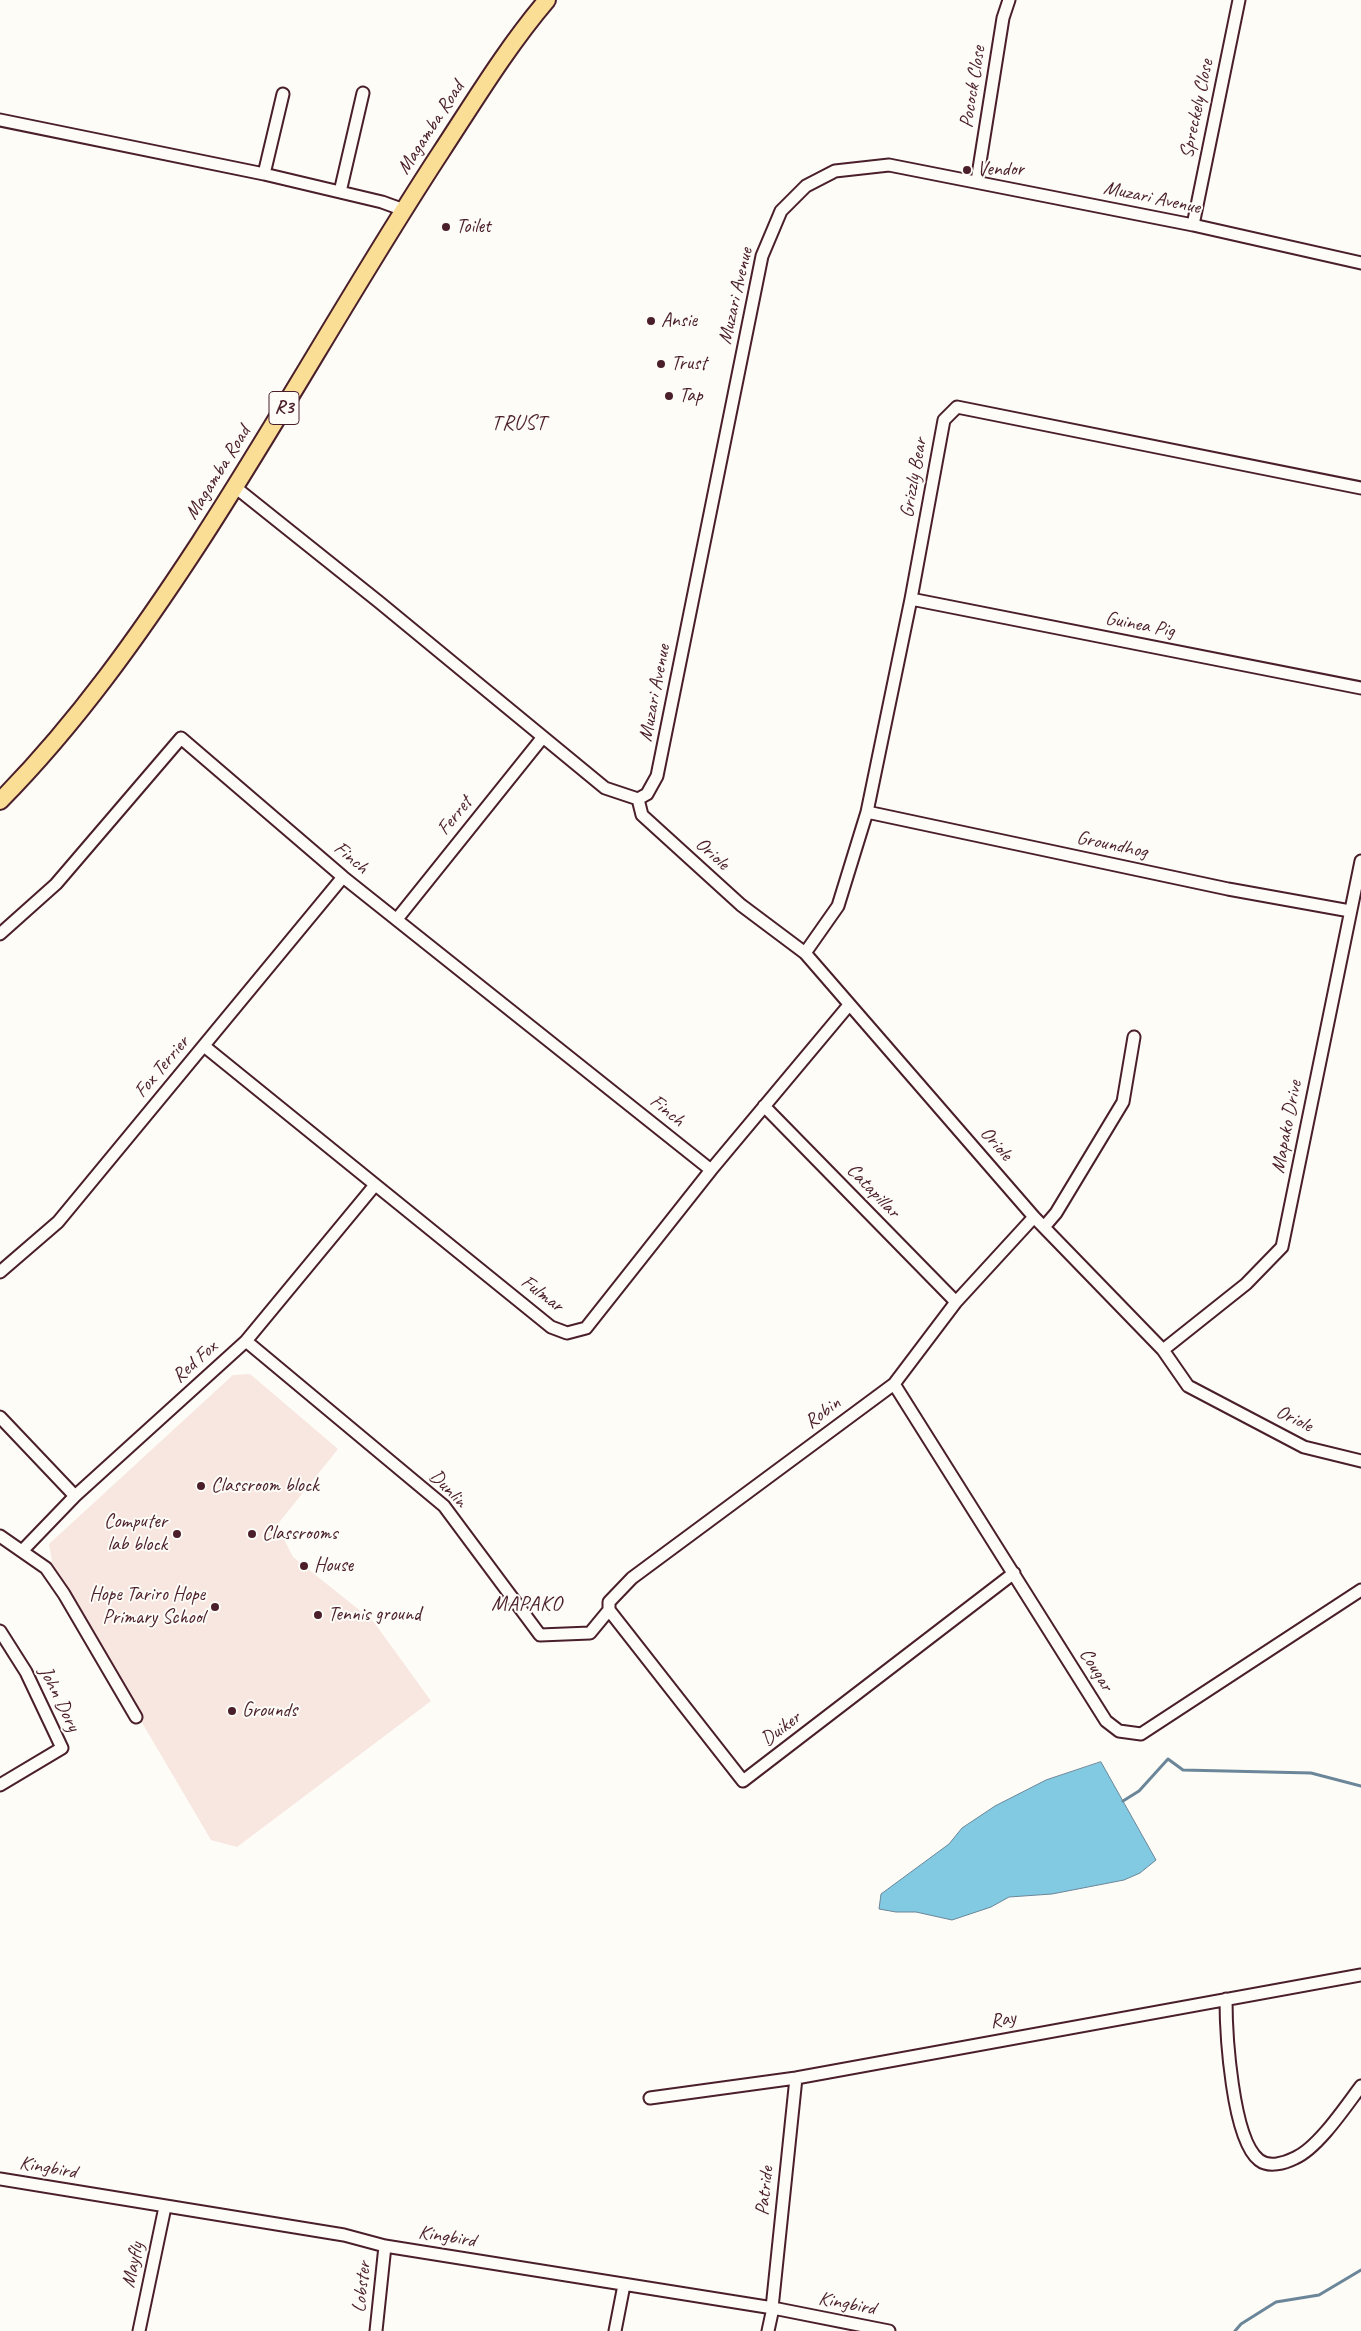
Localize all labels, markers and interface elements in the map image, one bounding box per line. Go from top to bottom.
street label: Pocock Close [955,44,991,130]
street label: Spreckely Close [1175,57,1219,161]
street label: Magamba Road [392,77,470,179]
place label: Vendor [977,158,1024,182]
marker: Vendor [961,164,973,176]
street label: Muzari Avenue [1101,176,1203,220]
place label: Toilet [456,215,491,239]
marker: Toilet [440,221,452,233]
street label: Muzari Avenue [713,245,759,347]
place label: Ansie [661,309,697,333]
marker: Ansie [645,315,657,327]
place label: Trust [671,352,707,376]
marker: Trust [655,358,667,370]
place label: Tap [679,384,703,408]
marker: Tap [663,390,675,402]
road number: R3 [269,392,299,424]
district label: TRUST [491,410,547,436]
street label: Magamba Road [180,422,256,524]
street label: Grizzly Bear [895,436,933,520]
street label: Guinea Pig [1103,607,1177,643]
street label: Muzari Avenue [634,642,676,744]
street label: Ferret [432,792,478,840]
street label: Groundhog [1074,826,1150,864]
street label: Oriole [690,832,734,876]
street label: Finch [329,837,373,879]
street label: Fox Terrier [129,1031,195,1103]
street label: Mapako Drive [1266,1079,1308,1175]
street label: Finch [645,1090,689,1132]
street label: Oriole [975,1122,1017,1166]
street label: Catapillar [841,1159,905,1223]
street label: Fulmar [516,1270,568,1318]
street label: Red Fox [168,1336,222,1388]
street label: Robin [800,1392,846,1434]
street label: Oriole [1272,1400,1316,1438]
street label: Dunlin [424,1465,472,1513]
place label: Classroom block [211,1474,319,1498]
marker: Classroom block [195,1480,207,1492]
place label: Computer lab block [104,1510,167,1557]
place label: Classrooms [262,1522,338,1546]
marker: Computer lab block [171,1528,183,1540]
marker: Classrooms [246,1528,258,1540]
place label: House [314,1554,353,1578]
marker: House [298,1560,310,1572]
place label: Hope Tariro Hope Primary School [89,1583,205,1630]
district label: MAPAKO [490,1591,564,1617]
marker: Hope Tariro Hope Primary School [209,1601,221,1613]
place label: Tennis ground [328,1603,421,1627]
marker: Tennis ground [312,1609,324,1621]
street label: Cougar [1074,1644,1118,1696]
street label: John Dory [33,1663,85,1735]
place label: Grounds [242,1699,297,1723]
marker: Grounds [226,1705,238,1717]
street label: Duiker [756,1706,806,1752]
street label: Ray [988,2006,1018,2034]
street label: Kingbird [18,2151,78,2185]
street label: Patride [750,2165,780,2217]
street label: Kingbird [417,2221,477,2253]
street label: Mayfly [117,2240,149,2290]
street label: Lobster [347,2260,377,2314]
street label: Kingbird [816,2287,878,2321]

